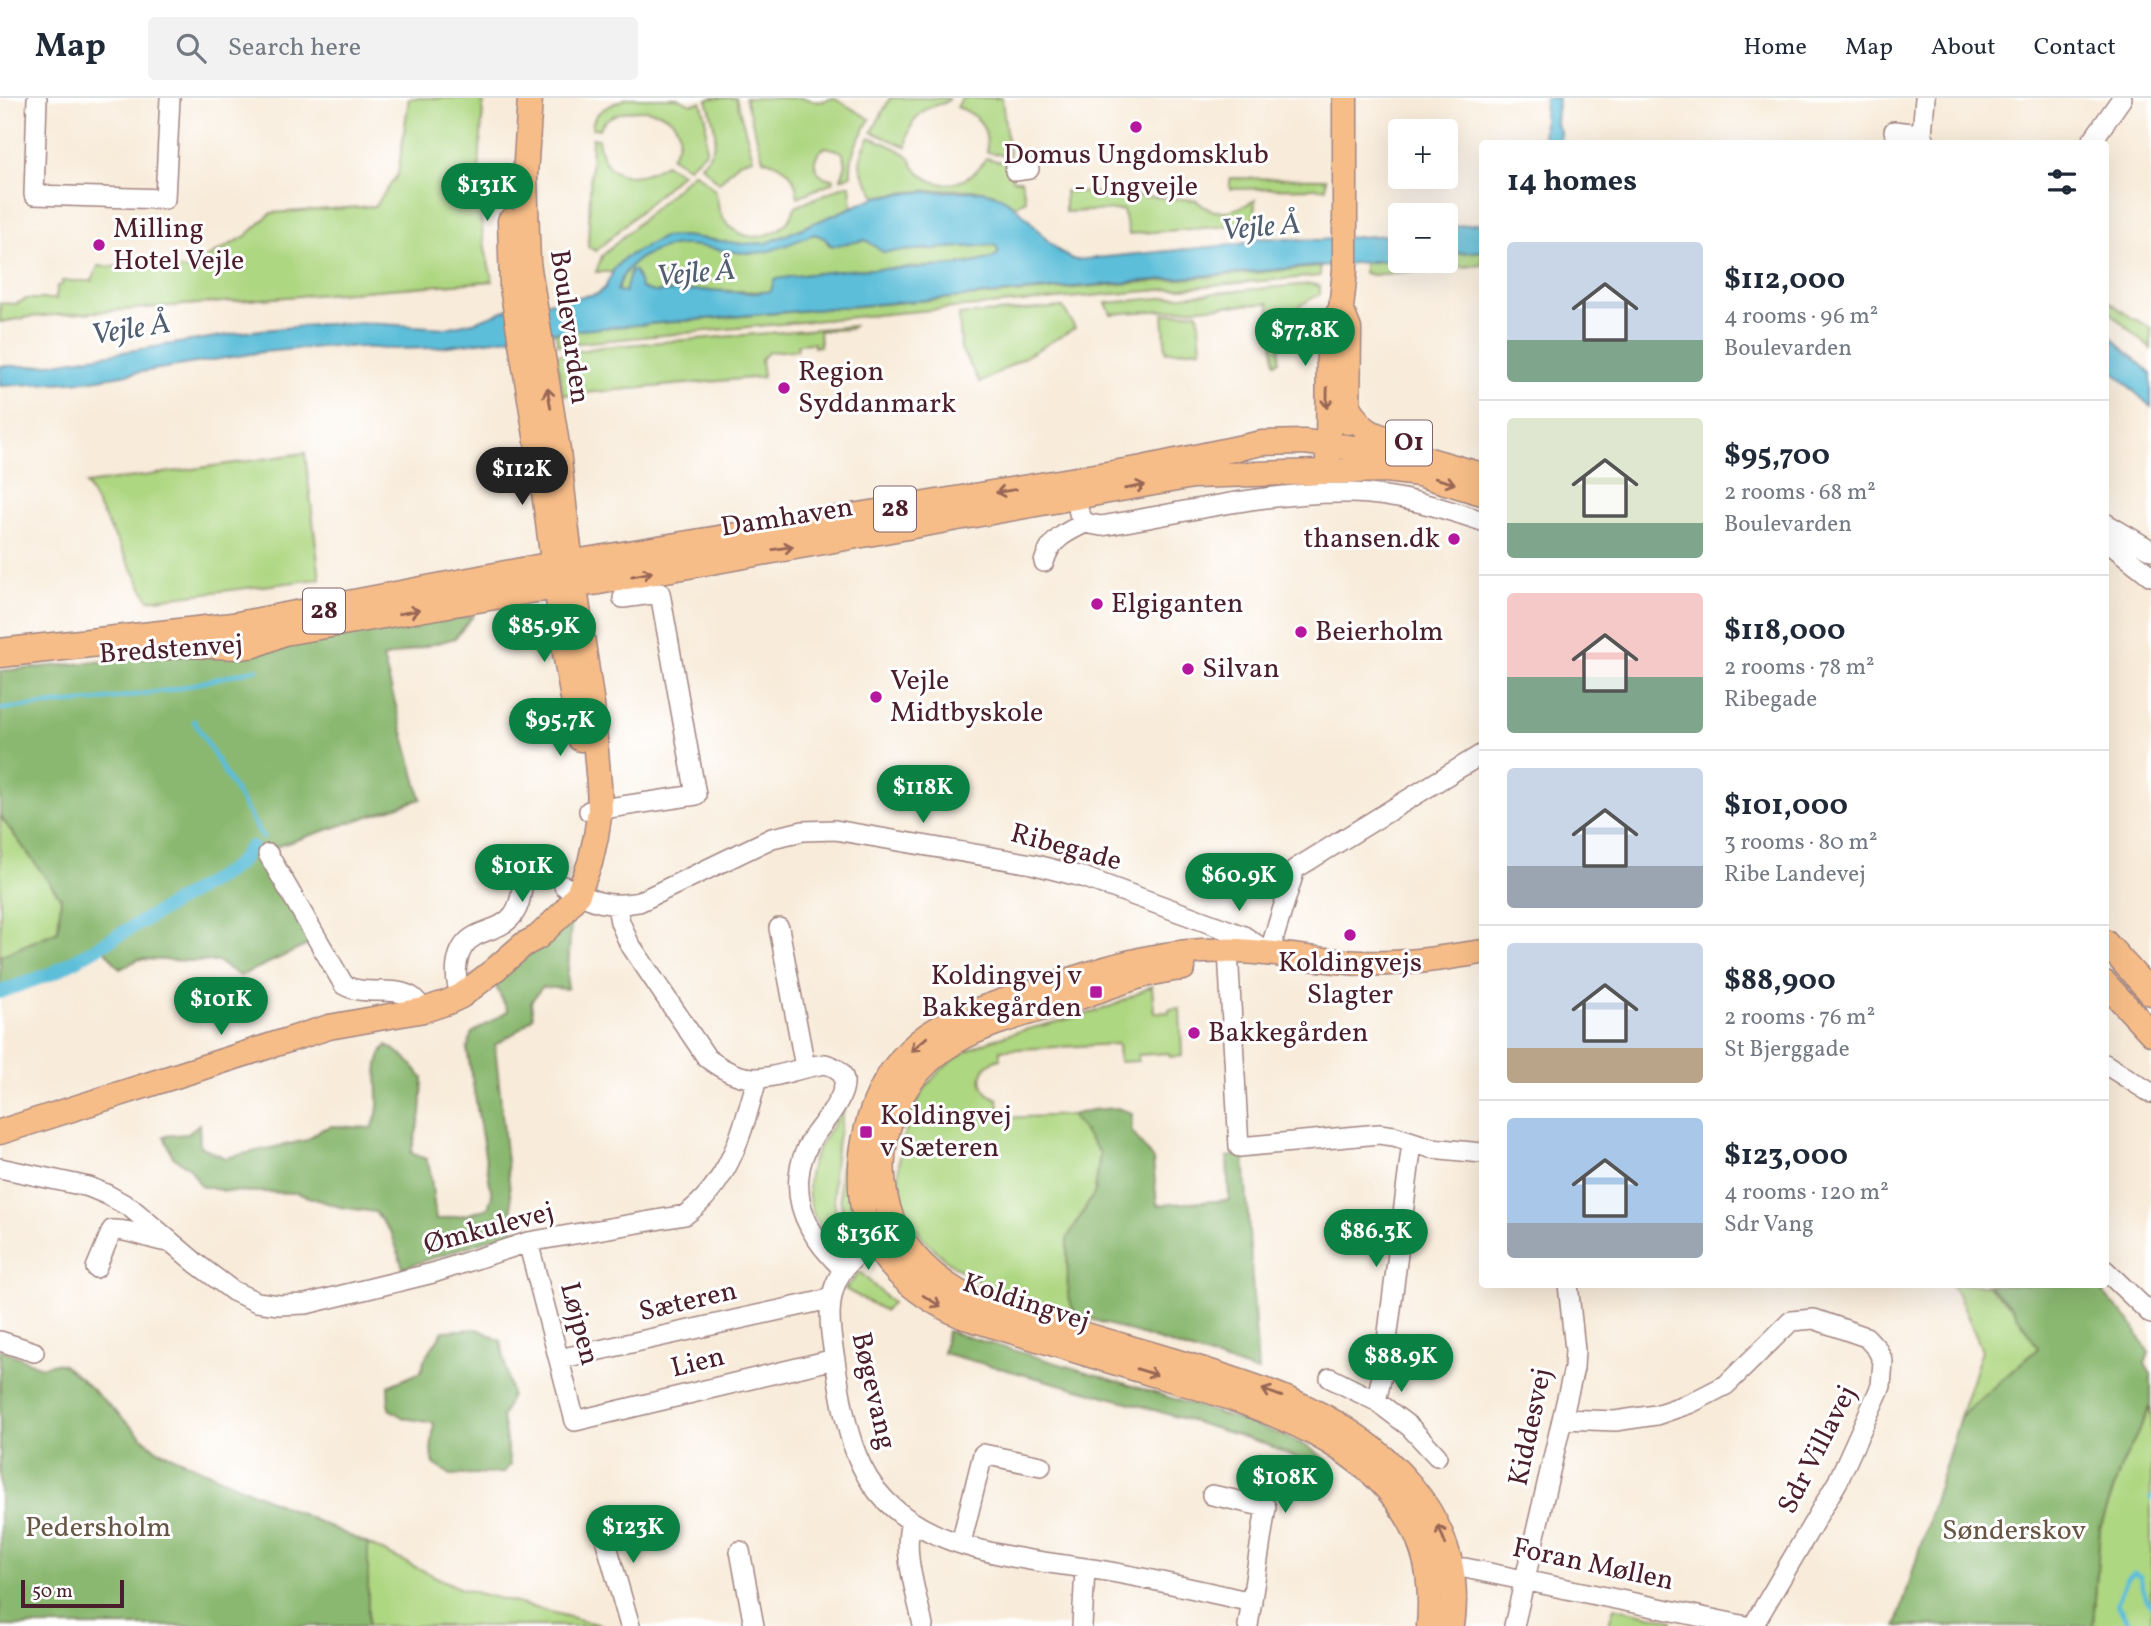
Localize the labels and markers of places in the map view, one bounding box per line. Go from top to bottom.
marker: Domus Ungdomsklub - Ungvejle [1128,119,1144,135]
place label: Domus Ungdomsklub - Ungvejle [1003,136,1269,207]
pin: $131K [438,164,536,223]
place label: Milling Hotel Vejle [113,210,244,281]
marker: Milling Hotel Vejle [91,237,107,253]
pin: $77.8K [1248,308,1362,368]
place label: Region Syddanmark [798,353,956,424]
marker: Region Syddanmark [776,380,792,396]
pin: $112K [473,448,571,507]
place label: thansen.dk [1303,520,1440,559]
marker: thansen.dk [1446,531,1462,547]
place label: Elgiganten [1111,585,1243,624]
marker: Elgiganten [1089,596,1105,612]
pin: $85.9K [487,604,601,664]
place label: Beierholm [1315,613,1444,652]
marker: Beierholm [1293,624,1309,640]
place label: Silvan [1202,650,1280,689]
marker: Silvan [1180,661,1196,677]
place label: Vejle Midtbyskole [890,662,1043,733]
marker: Vejle Midtbyskole [868,689,884,705]
pin: $95.7K [503,698,617,758]
pin: $118K [874,766,972,825]
pin: $101K [473,844,571,904]
pin: $60.9K [1182,854,1296,913]
marker: Koldingvejs Slagter [1342,927,1358,943]
place label: Koldingvejs Slagter [1278,944,1422,1015]
place label: Koldingvej v Bakkegården [921,957,1082,1028]
pin: $101K [172,978,270,1037]
marker: Koldingvej v Bakkegården [1088,984,1104,1000]
place label: Bakkegården [1208,1014,1369,1053]
marker: Bakkegården [1186,1025,1202,1041]
place label: Koldingvej v Sæteren [880,1097,1012,1168]
marker: Koldingvej v Sæteren [858,1124,874,1140]
pin: $86.3K [1319,1210,1433,1269]
pin: $136K [819,1212,917,1272]
pin: $88.9K [1344,1334,1458,1394]
pin: $108K [1236,1456,1334,1515]
pin: $123K [584,1506,682,1565]

